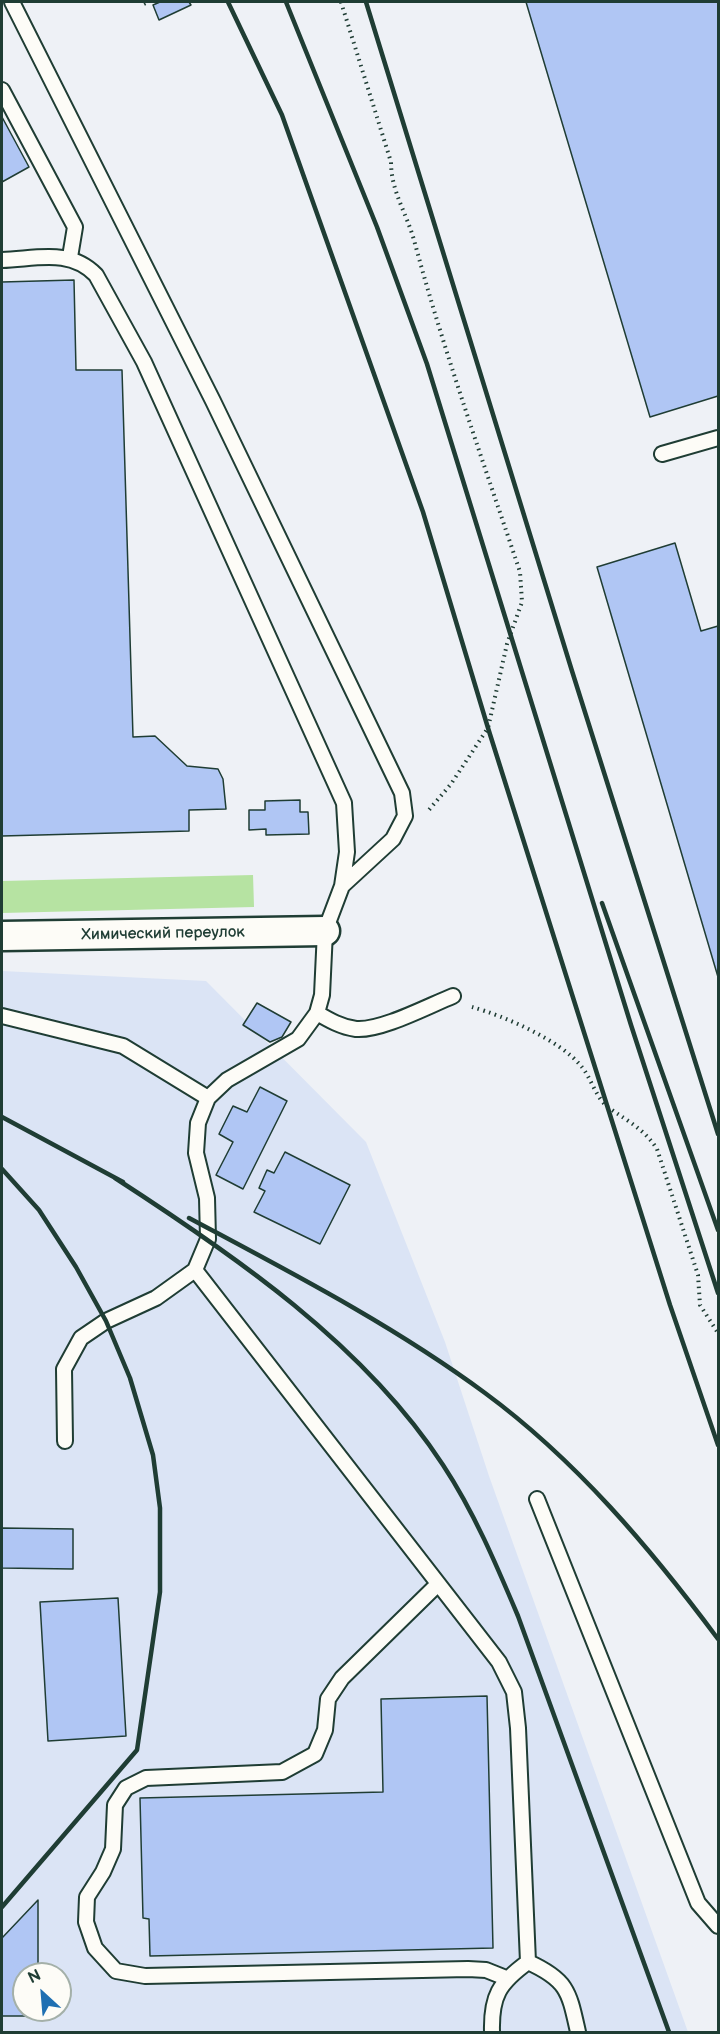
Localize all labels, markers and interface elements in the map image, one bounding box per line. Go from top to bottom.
street label: Химический переулок [81,923,245,945]
north arrow [12,1962,72,2022]
text: N [25,1966,44,1988]

